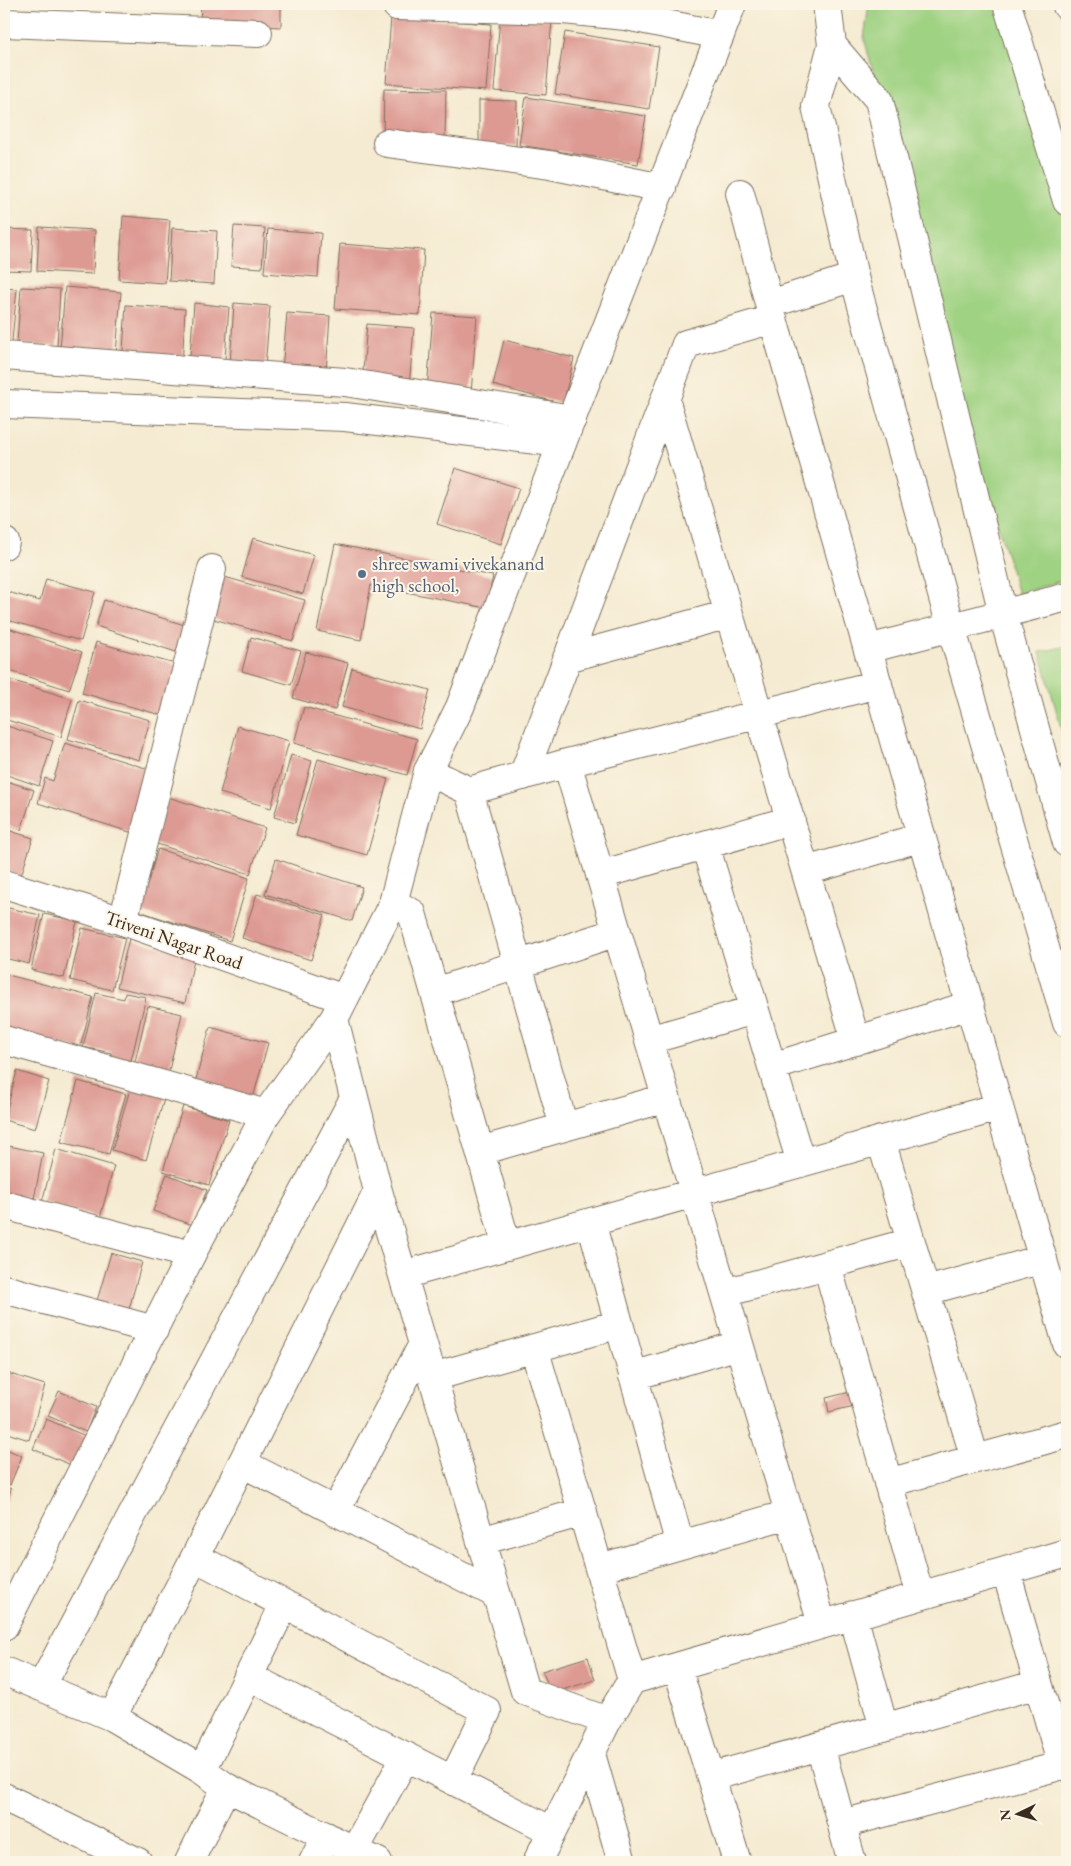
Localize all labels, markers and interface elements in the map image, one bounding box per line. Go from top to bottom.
place label: shree swami vivekanand high school, [372,551,545,598]
marker: shree swami vivekanand high school, [356,568,368,580]
street label: Triveni Nagar Road [102,905,246,975]
north arrow [994,1788,1044,1838]
text: N [996,1808,1015,1822]

